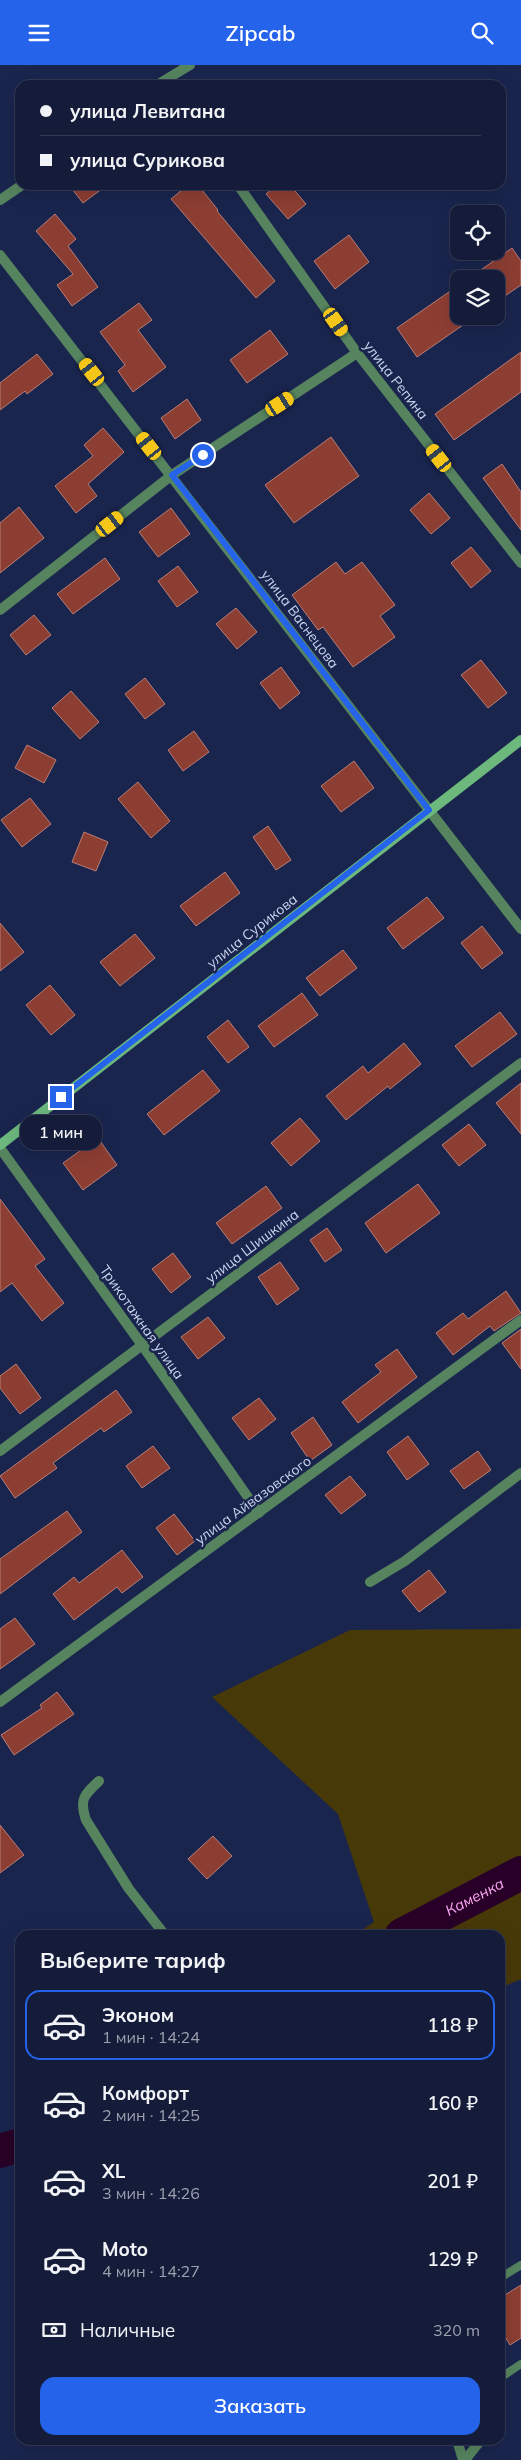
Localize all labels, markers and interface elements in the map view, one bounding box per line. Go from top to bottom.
icon: menu [25,19,53,47]
text: Zipcab [226,19,295,47]
icon: search [468,19,496,47]
text: улица Левитана [70,99,226,123]
text: улица Сурикова [70,148,225,172]
map controls [450,205,505,325]
button: locate [450,205,505,260]
button: layers [450,270,505,325]
car [321,305,350,339]
street label: улица Репина [360,337,432,423]
car [76,356,107,388]
car [263,390,296,418]
car [133,430,164,462]
car [423,442,454,474]
route start [192,444,214,466]
car [93,509,126,539]
street label: улица Васнецова [257,566,343,672]
street label: улица Сурикова [203,890,301,972]
route end [50,1086,72,1108]
callout: 1 мин [20,1115,102,1149]
text: 1 мин [39,1122,83,1142]
street label: улица Шишкина [202,1205,302,1287]
street label: Трикотажная улица [96,1261,188,1383]
street label: улица Айвазовского [191,1452,315,1548]
water label: Каменка [442,1874,507,1920]
text: Выберите тариф [40,1946,226,1974]
icon: car [42,2003,87,2048]
text: Эконом [102,2003,174,2027]
text: 118 ₽ [427,2013,478,2037]
text: 1 мин · 14:24 [102,2027,200,2047]
icon: car [42,2081,87,2126]
text: Комфорт [102,2081,189,2105]
text: 160 ₽ [427,2091,478,2115]
text: 2 мин · 14:25 [102,2105,200,2125]
icon: car [42,2159,87,2204]
text: XL [102,2159,125,2183]
text: 201 ₽ [427,2169,478,2193]
text: 3 мин · 14:26 [102,2183,200,2203]
icon: car [42,2237,87,2282]
text: Moto [102,2237,148,2261]
text: 129 ₽ [427,2247,478,2271]
text: 4 мин · 14:27 [102,2261,200,2281]
icon: cash [40,2316,68,2344]
text: Наличные [80,2318,175,2342]
text: 320 m [433,2320,480,2340]
button: Заказать [40,2377,480,2435]

